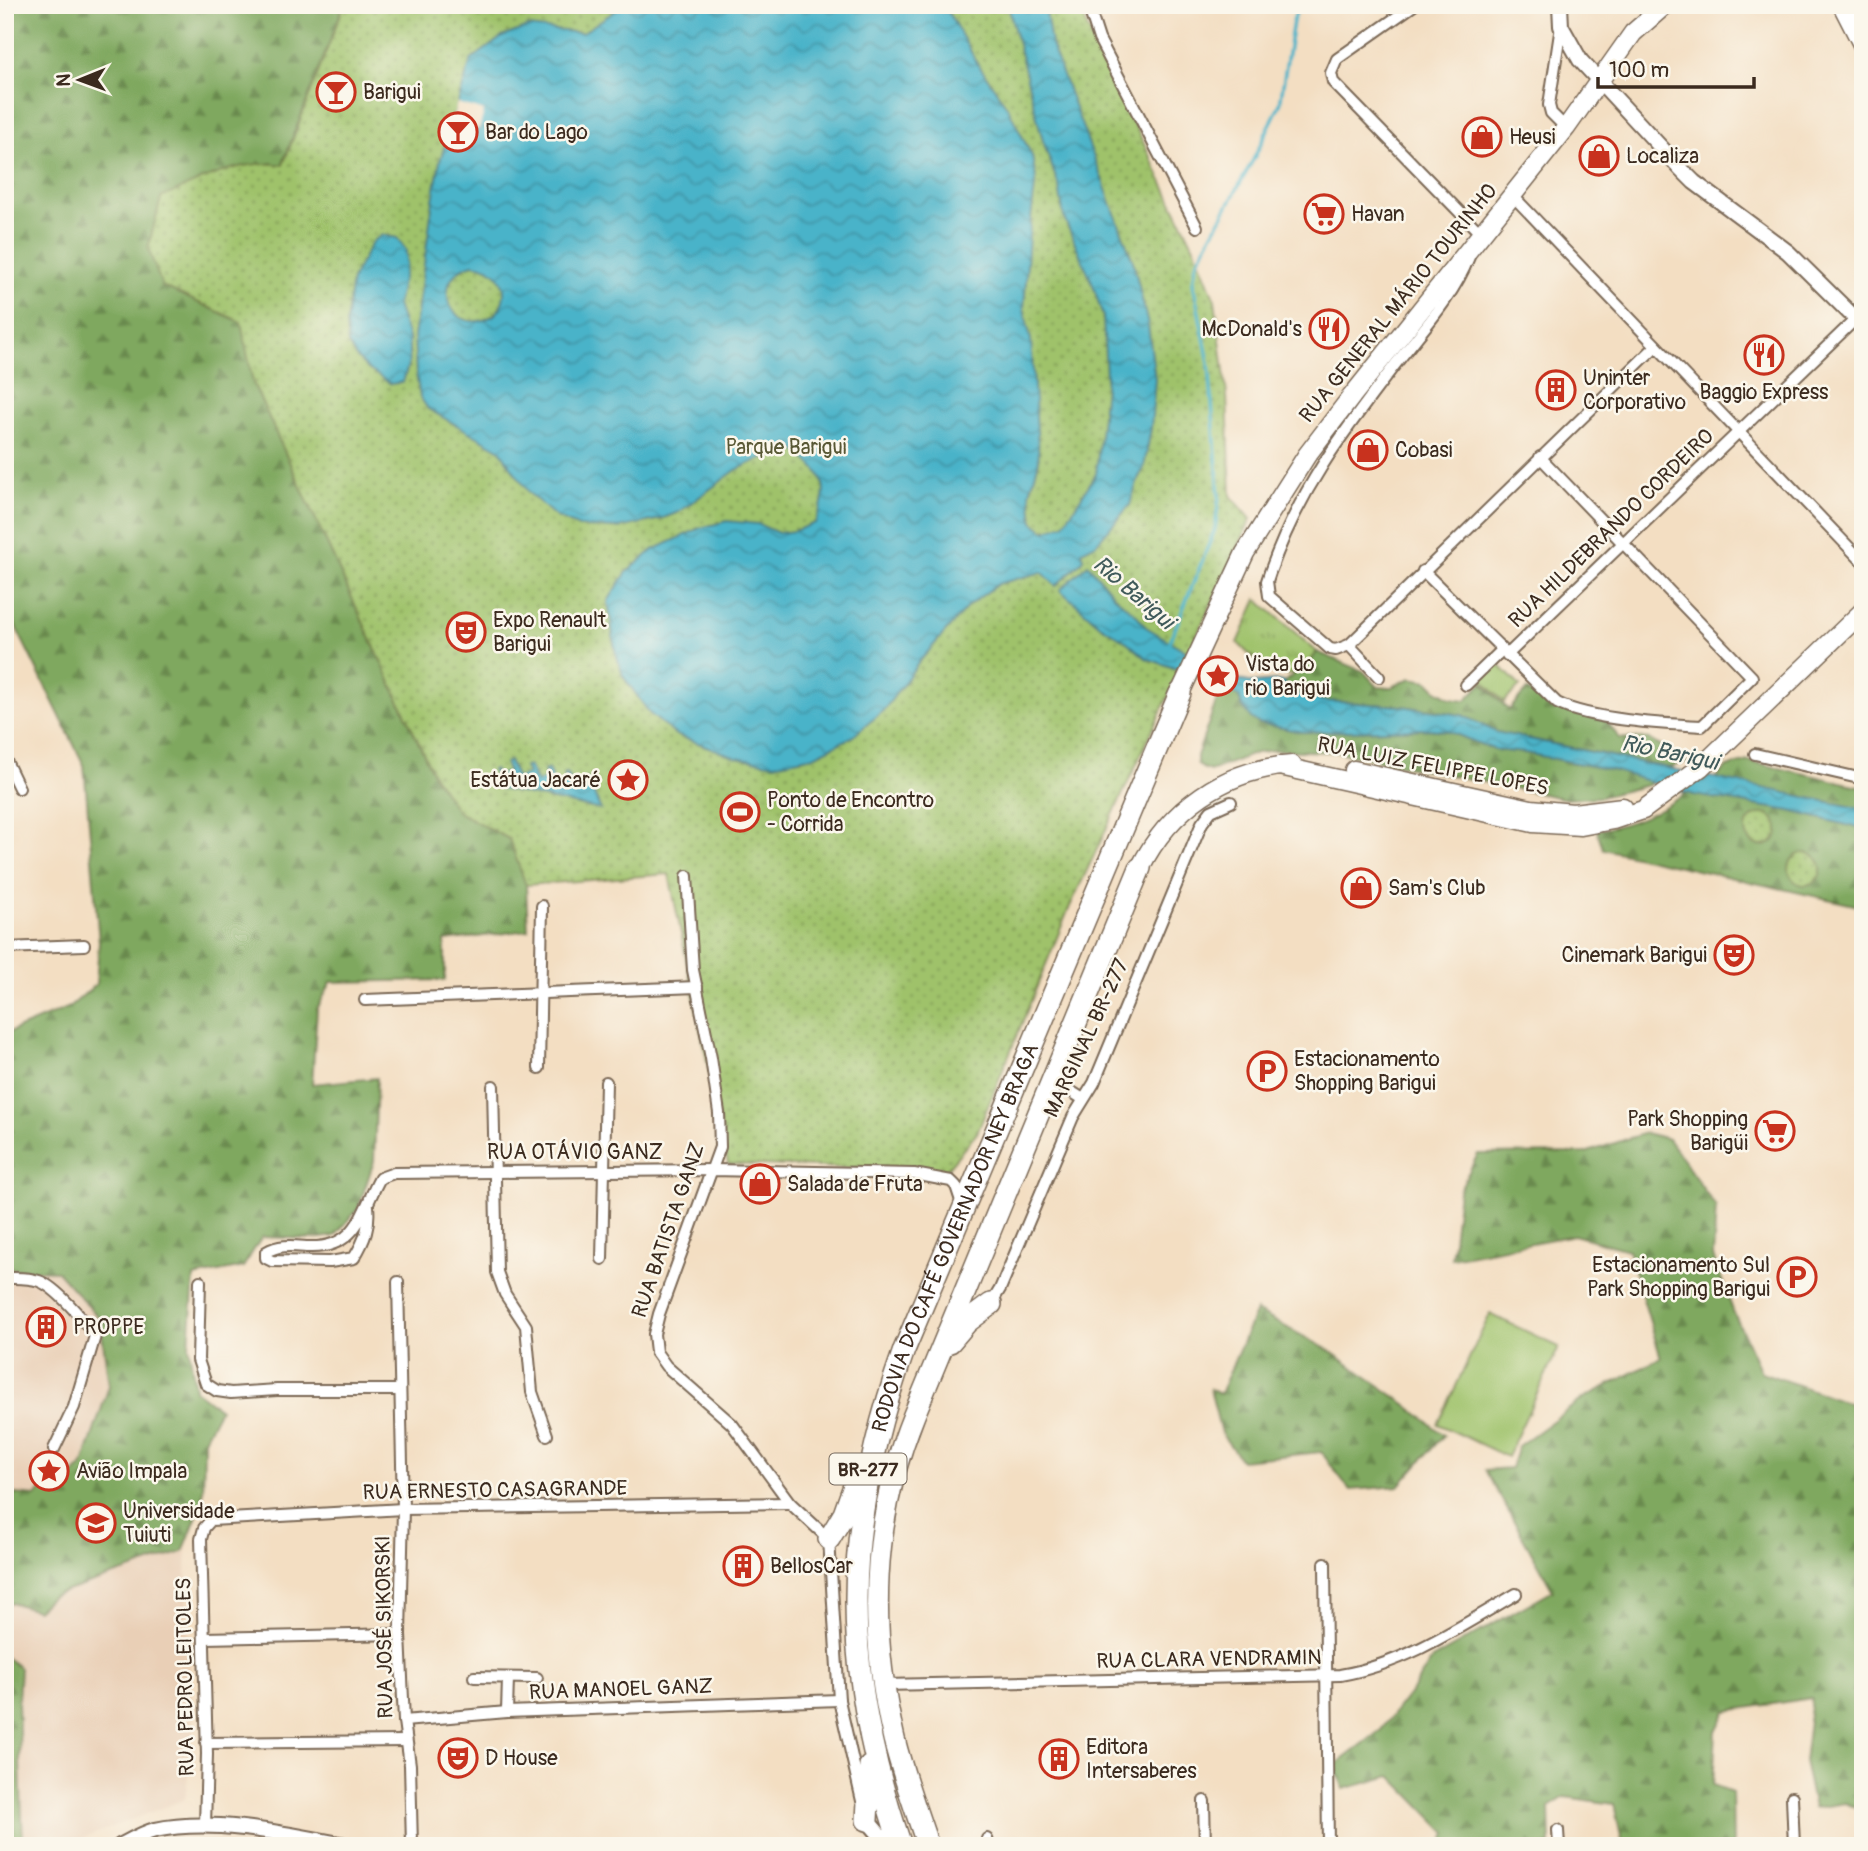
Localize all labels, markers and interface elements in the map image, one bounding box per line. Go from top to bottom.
north arrow [46,46,116,116]
scale bar [1598,46,1754,90]
text: 100 m [1609,57,1669,84]
bar icon: Barigui [315,71,357,113]
text: N [52,74,76,87]
place label: Barigui [363,79,421,106]
bar icon: Bar do Lago [437,111,479,153]
shop icon: Heusi [1461,116,1503,158]
place label: Bar do Lago [485,119,588,146]
place label: Heusi [1509,124,1556,151]
shop icon: Localiza [1578,135,1620,177]
place label: Localiza [1626,143,1699,170]
street label: RUA GENERAL MÁRIO TOURINHO [1294,178,1503,428]
supermarket icon: Havan [1303,193,1345,235]
place label: Havan [1351,201,1405,228]
restaurant icon: McDonald's [1308,308,1350,350]
place label: McDonald's [1201,316,1303,343]
restaurant icon: Baggio Express [1743,334,1785,376]
place label: Uninter Corporativo [1583,365,1686,416]
building icon: Uninter Corporativo [1535,369,1577,411]
place label: Baggio Express [1700,379,1829,406]
street label: RUA HILDEBRANDO CORDEIRO [1503,423,1720,634]
shop icon: Cobasi [1347,429,1389,471]
park label: Parque Barigui [725,434,847,461]
place label: Cobasi [1395,437,1453,464]
water label: Rio Barigui [1087,549,1183,638]
place label: Expo Renault Barigui [493,607,607,658]
theatre icon: Expo Renault Barigui [445,611,487,653]
place label: Vista do rio Barigui [1245,651,1330,702]
place icon: Vista do rio Barigui [1197,655,1239,697]
water label: Rio Barigui [1619,728,1725,778]
street label: RUA LUIZ FELIPPE LOPES [1315,731,1551,802]
place icon: Estátua Jacaré [607,759,649,801]
place label: Estátua Jacaré [470,767,601,794]
place label: Ponto de Encontro - Corrida [767,787,934,838]
sports icon: Ponto de Encontro - Corrida [719,791,761,833]
shop icon: Sam's Club [1340,867,1382,909]
place label: Sam's Club [1388,875,1486,902]
theatre icon: Cinemark Barigui [1713,934,1755,976]
place label: Cinemark Barigui [1562,942,1707,969]
street label: MARGINAL BR-277 [1038,955,1135,1122]
street label: RODOVIA DO CAFÉ GOVERNADOR NEY BRAGA [866,1040,1045,1435]
place label: Estacionamento Shopping Barigui [1294,1046,1440,1097]
parking icon: Estacionamento Shopping Barigui [1246,1050,1288,1092]
place label: Park Shopping Barigüi [1627,1106,1748,1157]
supermarket icon: Park Shopping Barigüi [1754,1110,1796,1152]
street label: RUA OTÁVIO GANZ [487,1139,663,1166]
street label: RUA BATISTA GANZ [626,1139,711,1321]
shop icon: Salada de Fruta [739,1163,781,1205]
place label: Salada de Fruta [787,1171,923,1198]
place label: Estacionamento Sul Park Shopping Barigui [1587,1252,1770,1303]
parking icon: Estacionamento Sul Park Shopping Barigui [1776,1256,1818,1298]
building icon: PROPPE [25,1306,67,1348]
place label: PROPPE [73,1314,144,1341]
place icon: Avião Impala [28,1450,70,1492]
road number: BR-277 [830,1454,906,1484]
place label: Avião Impala [76,1458,187,1485]
street label: RUA ERNESTO CASAGRANDE [362,1475,628,1506]
place label: Universidade Tuiuti [123,1498,235,1549]
school or university icon: Universidade Tuiuti [75,1502,117,1544]
street label: RUA JOSÉ SIKORSKI [369,1535,400,1719]
building icon: BellosCar [722,1545,764,1587]
place label: BellosCar [770,1553,854,1580]
street label: RUA PEDRO LEITOLES [170,1577,201,1777]
street label: RUA CLARA VENDRAMIN [1096,1644,1322,1675]
street label: RUA MANOEL GANZ [529,1673,713,1706]
place label: Editora Intersaberes [1086,1734,1197,1785]
theatre icon: D House [437,1737,479,1779]
building icon: Editora Intersaberes [1038,1738,1080,1780]
place label: D House [485,1745,558,1772]

